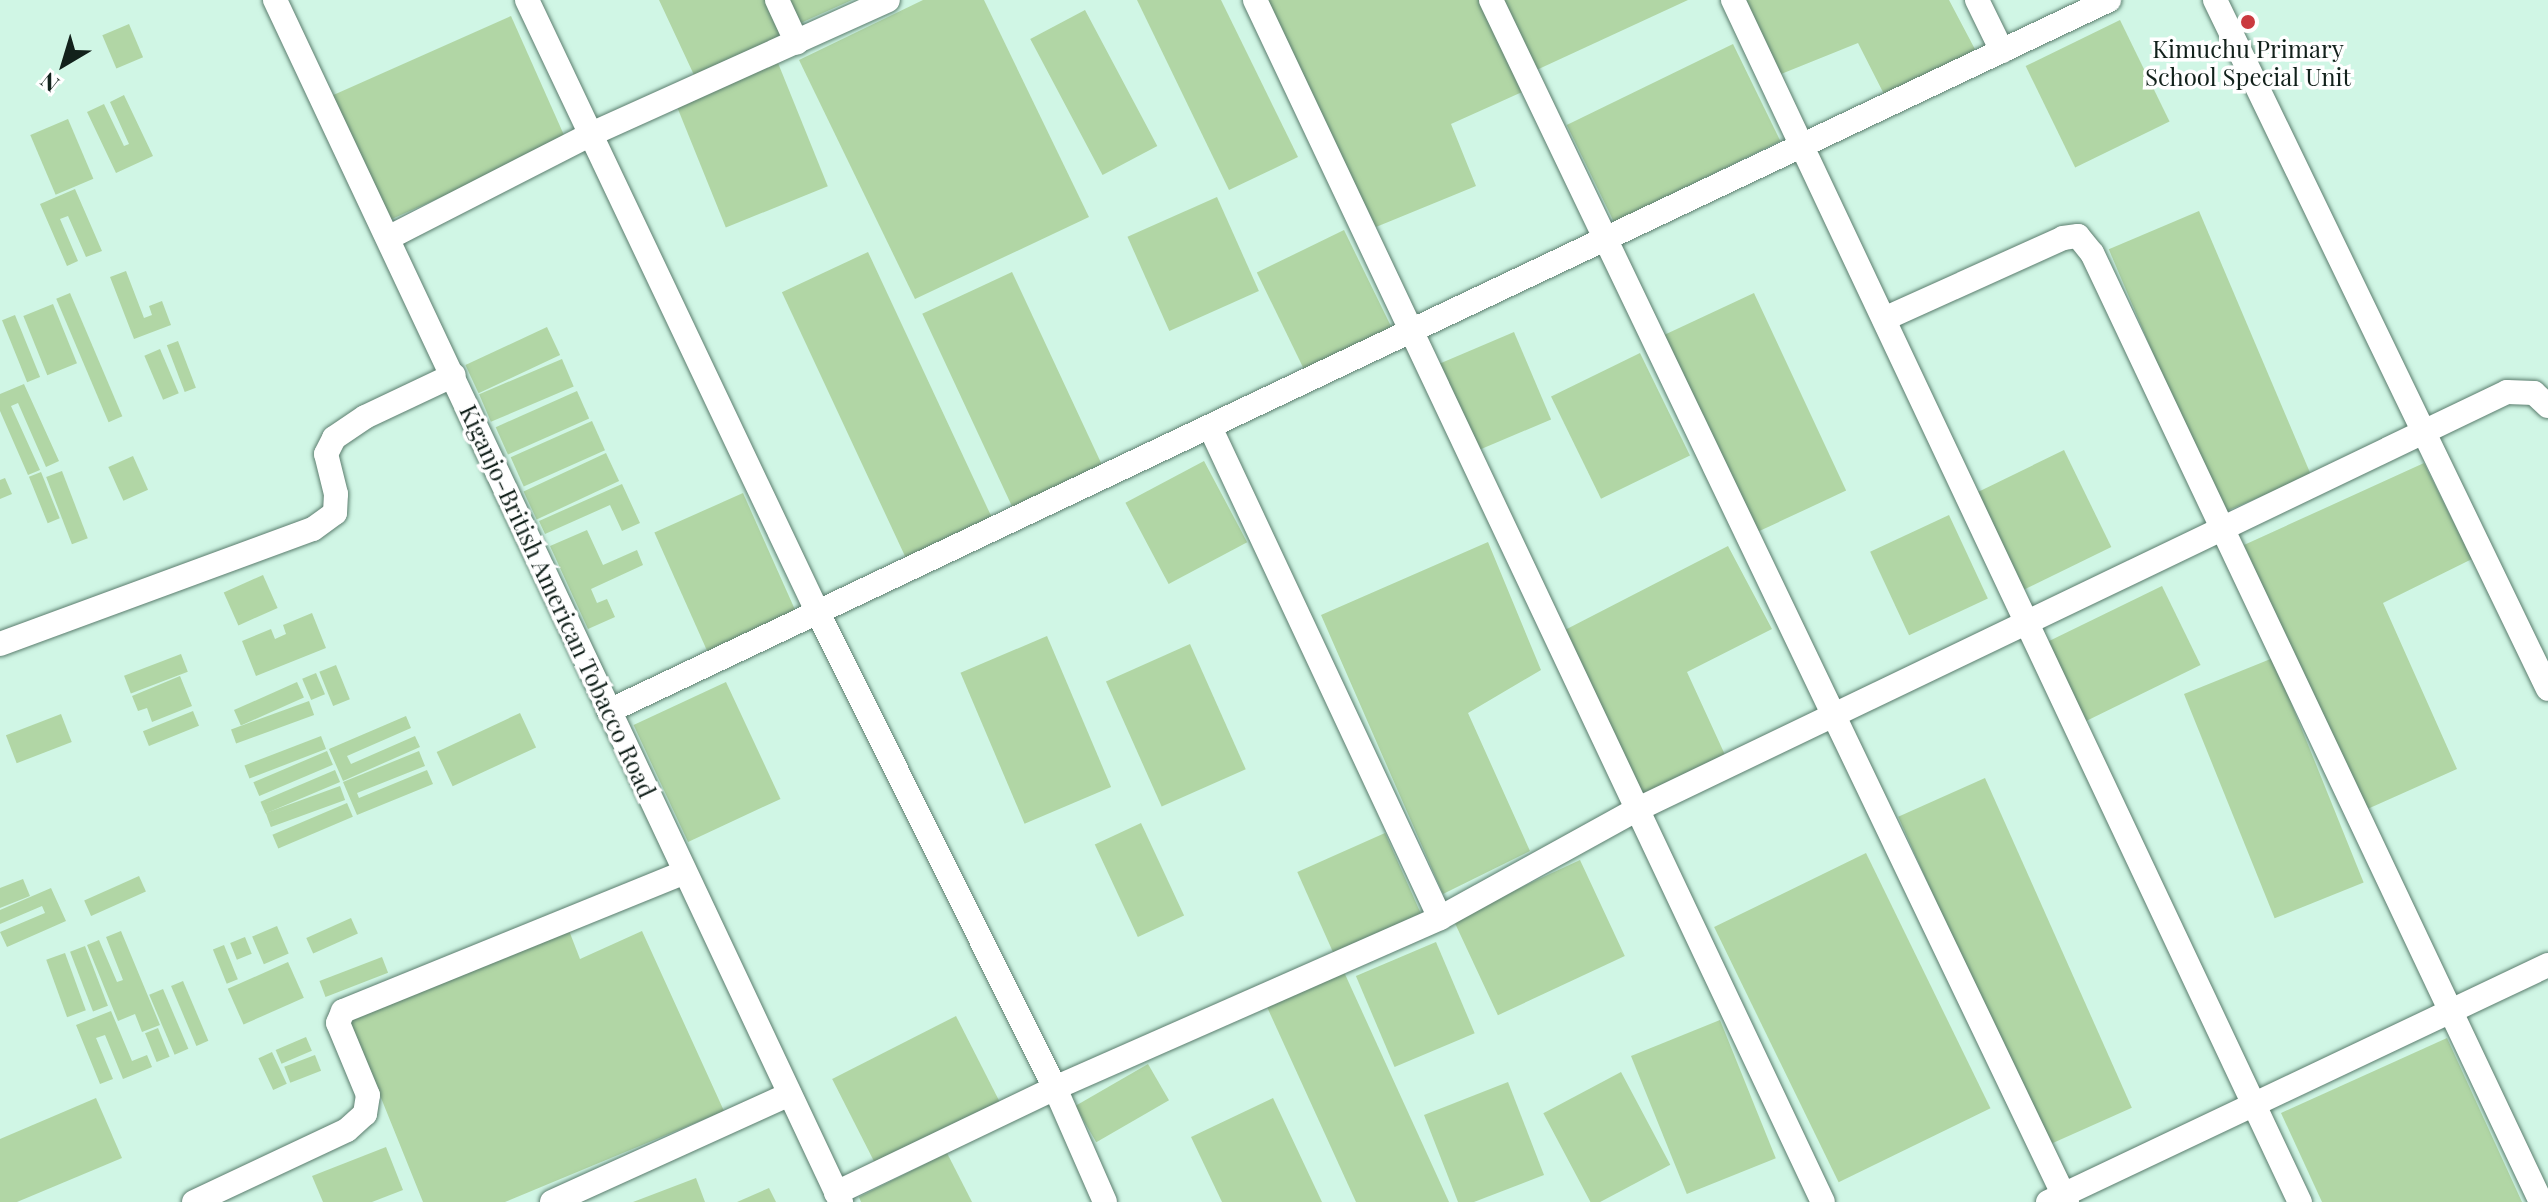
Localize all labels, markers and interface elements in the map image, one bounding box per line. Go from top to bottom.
marker: Kimuchu Primary School Special Unit [2239,13,2257,31]
north arrow [24,24,104,104]
place label: Kimuchu Primary School Special Unit [2145,35,2351,91]
text: N [34,66,65,100]
street label: Kiganjo-British American Tobacco Road [454,399,662,803]

